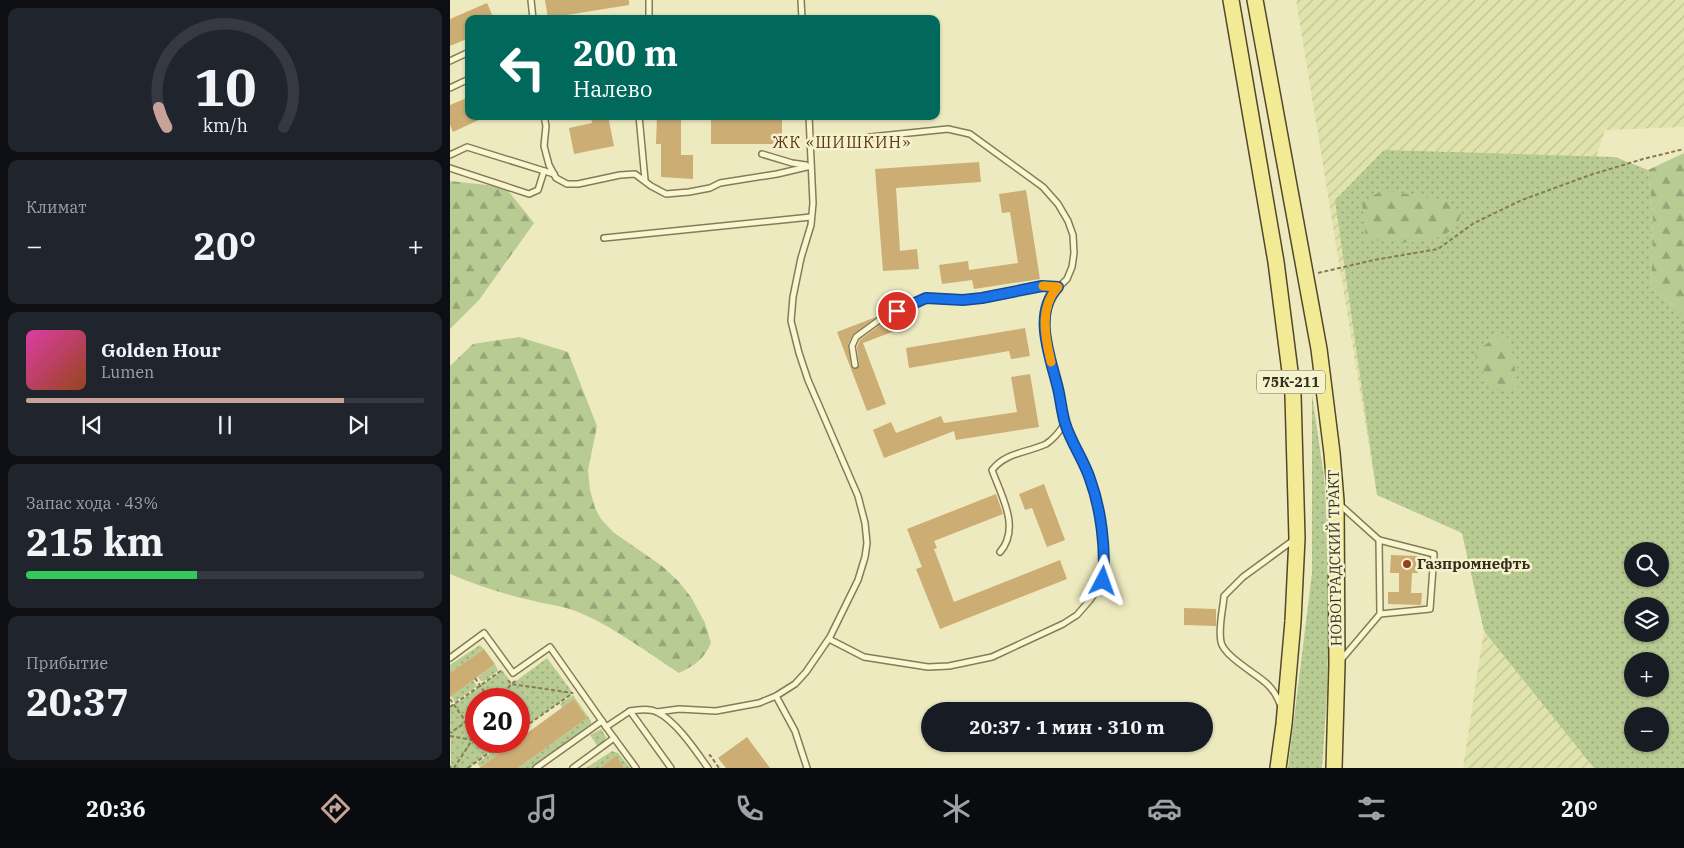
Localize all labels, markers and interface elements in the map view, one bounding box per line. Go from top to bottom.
text: 200 m [573,30,678,76]
icon: left [490,35,555,100]
text: 10 [194,53,256,120]
text: Налево [573,74,652,103]
text: km/h [202,114,248,137]
district label: ЖК «ШИШКИН» [773,132,911,152]
text: Климат [26,197,86,217]
text: 20° [193,221,257,270]
text: − [26,227,43,264]
text: + [407,227,424,264]
pin [876,290,918,332]
icon: arrive [883,297,911,325]
text: Golden Hour [101,338,221,362]
text: Lumen [101,362,154,382]
road number: 75К-211 [1257,371,1325,394]
icon: previous [78,411,106,439]
icon: pause [211,411,239,439]
icon: next [344,411,372,439]
street label: НОВОГРАДСКИЙ ТРАКТ [1323,469,1346,647]
text: Запас хода · 43% [26,493,158,513]
text: 215 km [26,517,164,566]
map controls [1624,542,1669,752]
button: search [1624,542,1669,587]
position arrow [1076,554,1128,606]
place label: Газпромнефть [1417,554,1530,573]
marker: Газпромнефть [1401,558,1413,570]
button: layers [1624,597,1669,642]
button: + [1624,652,1669,697]
text: Прибытие [26,653,108,673]
text: 20:37 [26,677,129,726]
speed limit sign: 20 [465,688,530,753]
button: − [1624,707,1669,752]
text: 20:37 · 1 мин · 310 m [969,715,1165,739]
icon: directions [318,791,353,826]
icon: music [525,791,560,826]
icon: phone [732,791,767,826]
icon: climate [939,791,974,826]
icon: car [1147,791,1182,826]
icon: filters [1354,791,1389,826]
text: 20:36 [86,794,146,823]
text: 20° [1561,794,1598,823]

